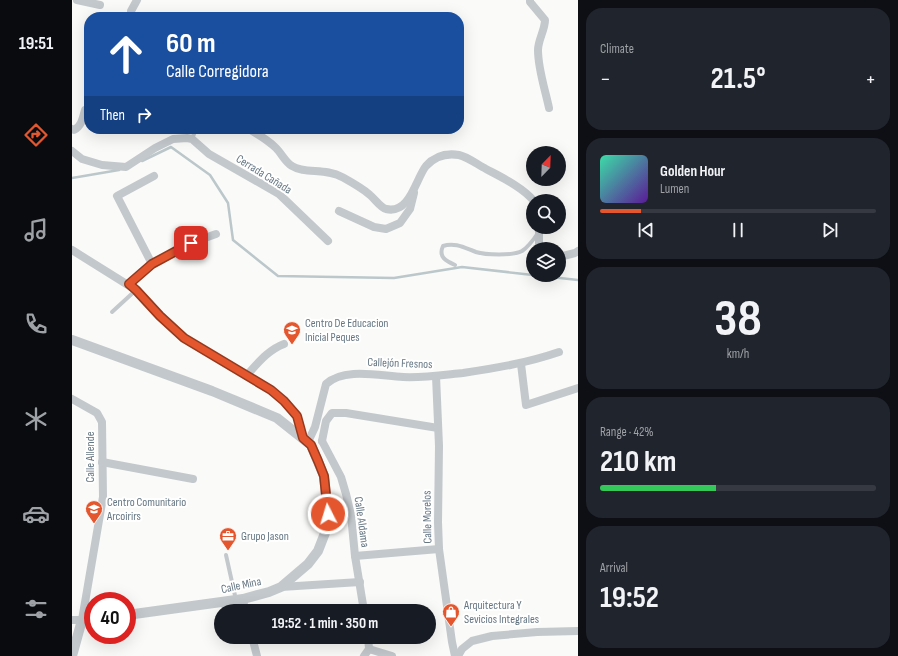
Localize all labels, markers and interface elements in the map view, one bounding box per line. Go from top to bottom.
text: 60 m [166,27,215,60]
icon: ahead [100,28,152,80]
text: 19:51 [19,33,53,54]
text: Climate [600,41,634,57]
text: Calle Corregidora [166,61,269,82]
text: 21.5° [710,61,766,97]
text: − [600,66,611,93]
text: + [865,66,876,93]
icon: right [133,104,155,126]
text: Then [100,106,125,125]
icon: directions [22,121,50,149]
north arrow [526,146,566,186]
map controls [526,146,566,282]
street label: Cerrada Cañada [233,151,295,198]
text: Golden Hour [660,162,725,181]
text: Lumen [660,181,689,197]
button: search [526,194,566,234]
icon: music [22,216,50,244]
icon: previous [635,219,657,241]
icon: pause [727,219,749,241]
icon: next [819,219,841,241]
pin [174,226,208,260]
icon: arrive [180,232,202,254]
button: layers [526,242,566,282]
text: 38 [714,288,762,351]
icon: phone [22,310,50,338]
place label: Centro De Educacion Inicial Peques [305,316,389,345]
school or university icon: Centro De Educacion Inicial Peques [282,320,302,345]
text: km/h [727,346,749,362]
street label: Callejón Fresnos [367,355,433,372]
icon: climate [22,405,50,433]
text: Range · 42% [600,424,654,440]
street label: Calle Allende [83,431,98,482]
text: 210 km [600,444,676,480]
street label: Calle Morelos [420,490,435,544]
position arrow [307,493,349,535]
place label: Centro Comunitario Arcoirirs [106,495,186,524]
street label: Calle Aldama [351,496,373,549]
school or university icon: Centro Comunitario Arcoirirs [84,499,104,524]
icon: car [22,500,50,528]
office icon: Grupo Jason [218,526,238,551]
place label: Grupo Jason [241,529,289,544]
text: Arrival [600,560,628,576]
street label: Calle Mina [220,574,263,597]
text: 19:52 [600,580,659,616]
speed limit sign: 40 [84,592,136,644]
icon: filters [22,595,50,623]
place label: Arquitectura Y Sevicios Integrales [463,598,539,627]
shop icon: Arquitectura Y Sevicios Integrales [441,602,461,627]
text: 19:52 · 1 min · 350 m [272,614,378,633]

